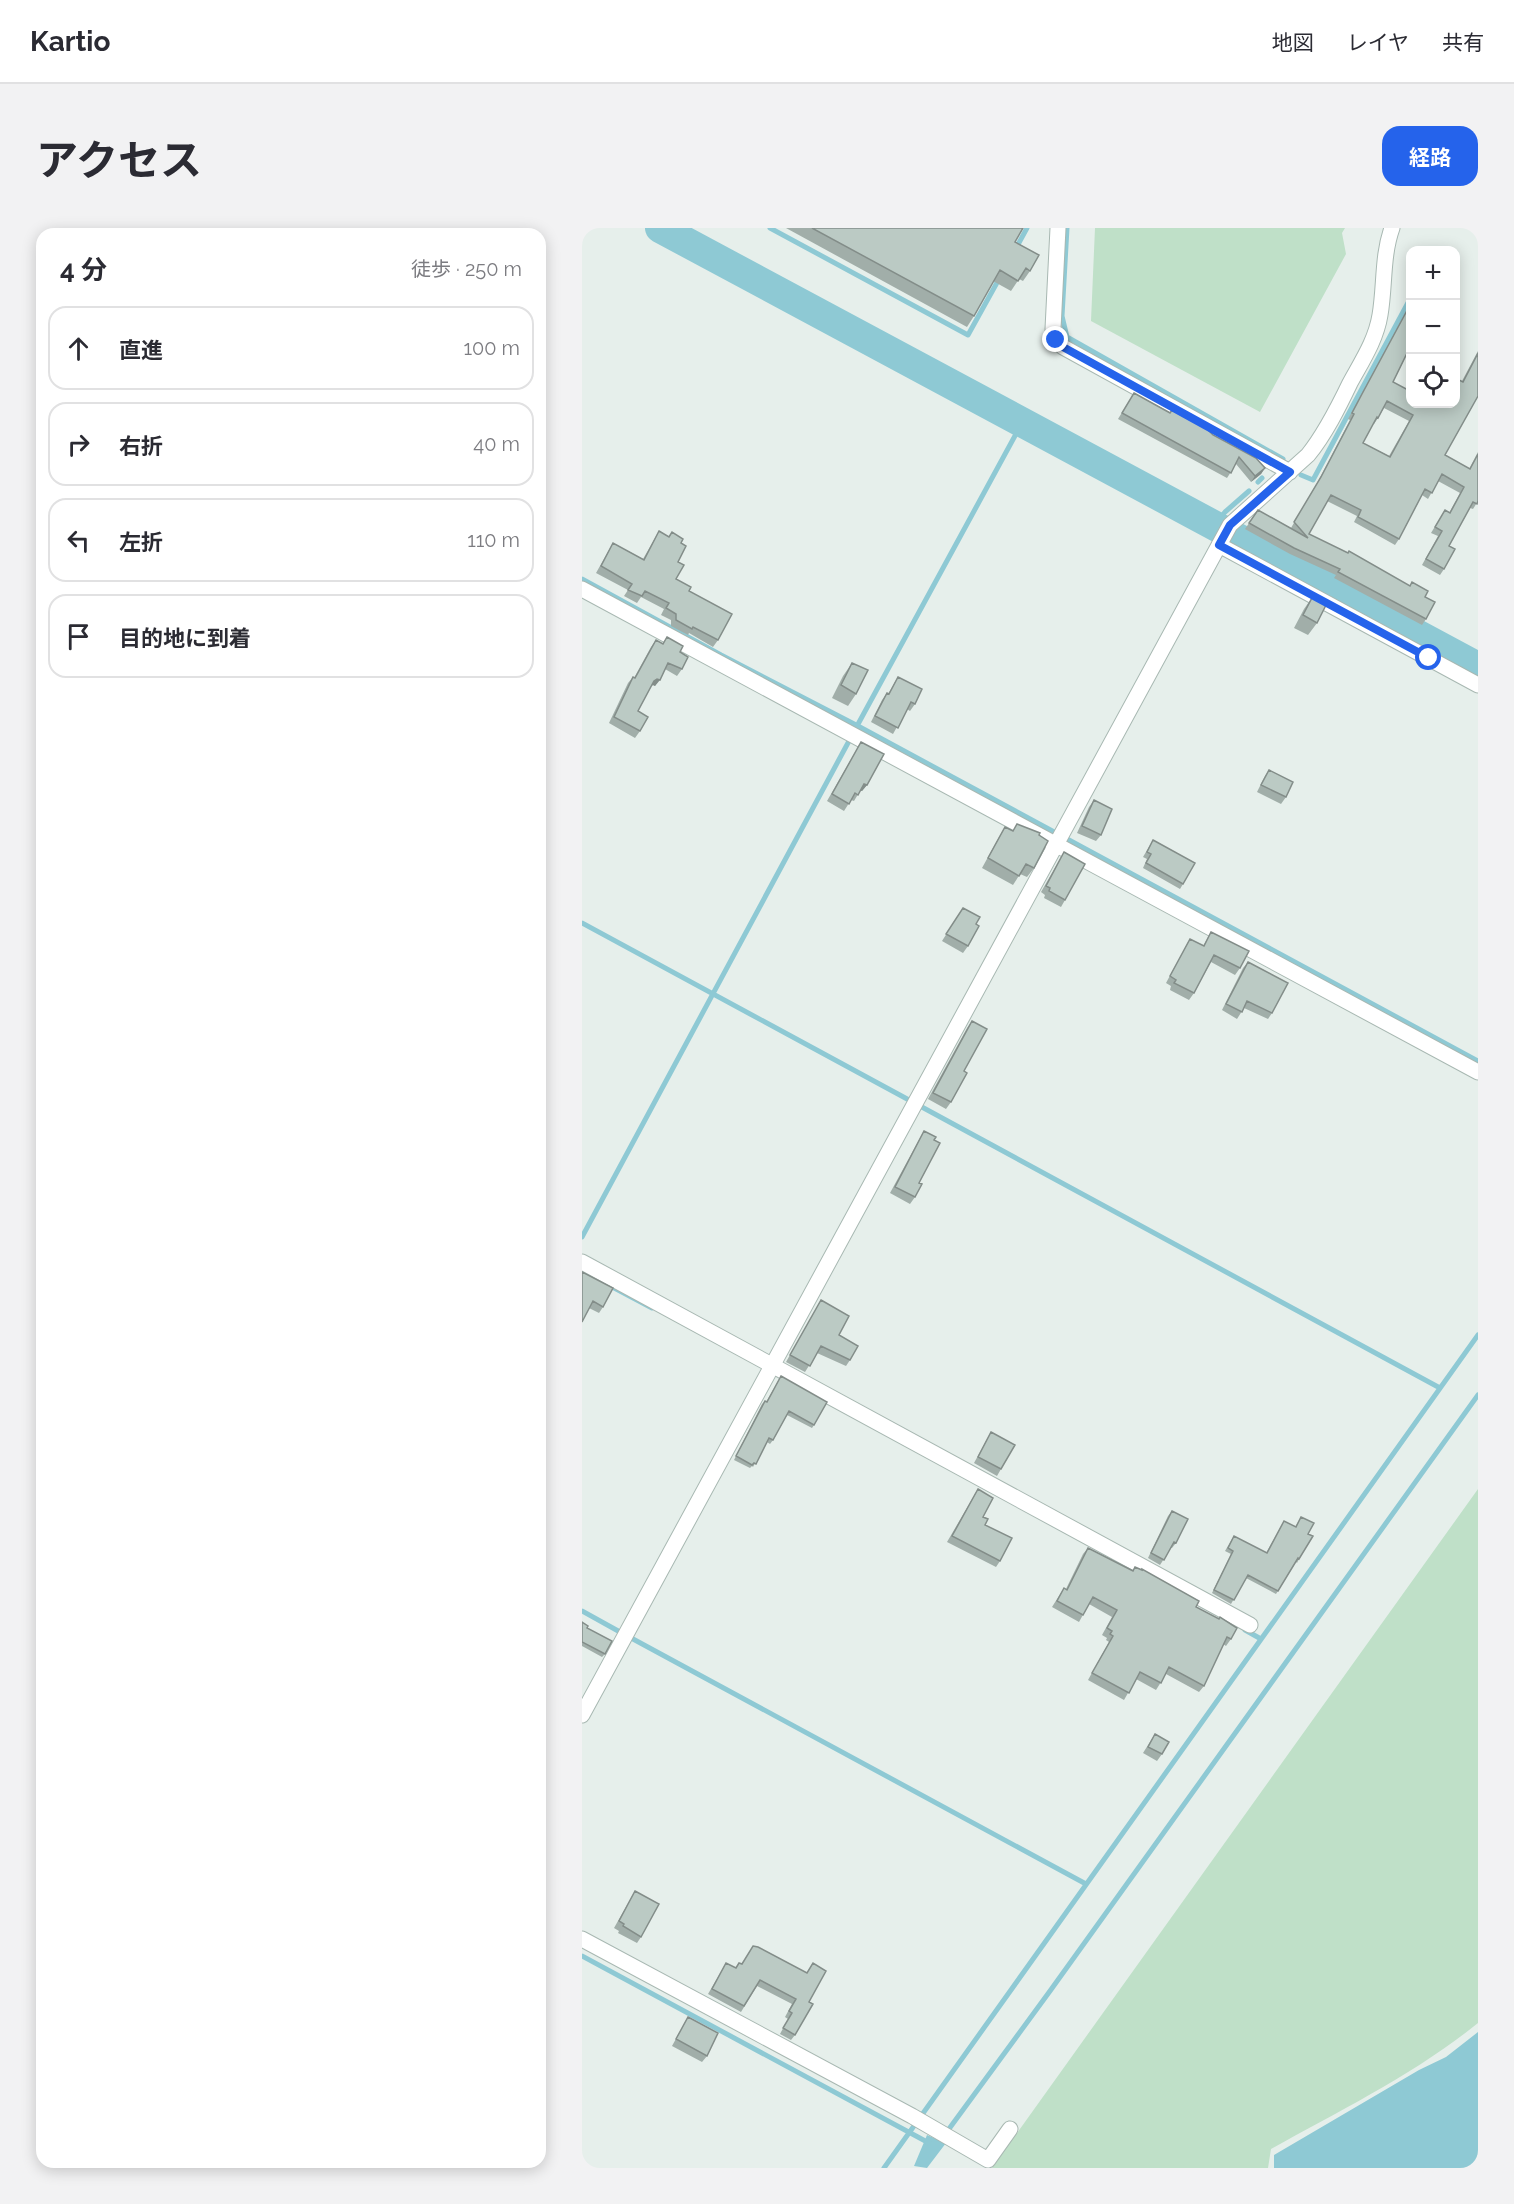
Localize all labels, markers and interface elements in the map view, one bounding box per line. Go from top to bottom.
text: Kartio [30,25,110,58]
text: 地図 [1272,30,1314,55]
text: レイヤ [1347,30,1409,55]
text: 共有 [1442,30,1484,55]
button: 経路 [1382,126,1478,186]
text: アクセス [36,136,202,185]
map controls [1406,246,1460,408]
button: + [1406,246,1460,300]
text: 4 分 [60,255,107,285]
text: 徒歩 · 250 m [411,257,522,281]
button: − [1406,300,1460,354]
route end [1042,326,1068,352]
icon: ahead [62,332,95,365]
text: 100 m [463,336,520,360]
text: 直進 [119,337,163,363]
button: locate [1406,354,1460,408]
icon: right [62,428,95,461]
text: 40 m [473,432,520,456]
text: 右折 [119,433,163,459]
icon: left [62,524,95,557]
text: 110 m [467,528,520,552]
text: 左折 [119,529,163,555]
icon: arrive [62,620,95,653]
text: 目的地に到着 [119,625,251,651]
route start [1415,644,1441,670]

